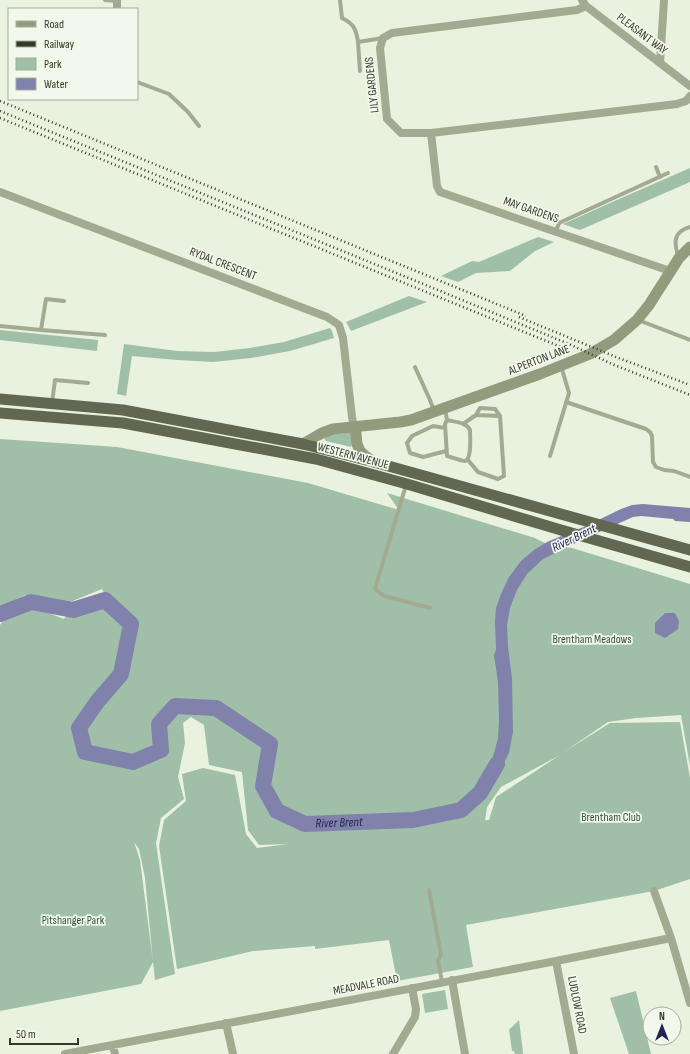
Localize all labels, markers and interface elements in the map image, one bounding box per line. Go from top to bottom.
legend [8,8,138,100]
street label: PLEASANT WAY [614,10,670,58]
text: Road [44,17,64,32]
text: Railway [44,37,75,52]
street label: LILY GARDENS [362,56,382,114]
text: Park [44,57,62,72]
text: Water [44,77,68,92]
street label: MAY GARDENS [501,194,561,226]
street label: RYDAL CRESCENT [187,244,259,284]
street label: ALPERTON LANE [505,341,572,379]
street label: WESTERN AVENUE [316,439,390,473]
water label: River Brent [549,520,600,556]
park label: Brentham Meadows [552,632,632,647]
park label: Brentham Club [581,810,641,825]
water label: River Brent [315,814,364,832]
park label: Pitshanger Park [42,913,105,928]
street label: MEADVALE ROAD [332,971,400,999]
street label: LUDLOW ROAD [564,975,590,1035]
north arrow [642,1006,682,1046]
text: N [659,1010,665,1023]
scale bar [10,1020,78,1046]
text: 50 m [16,1027,36,1042]

